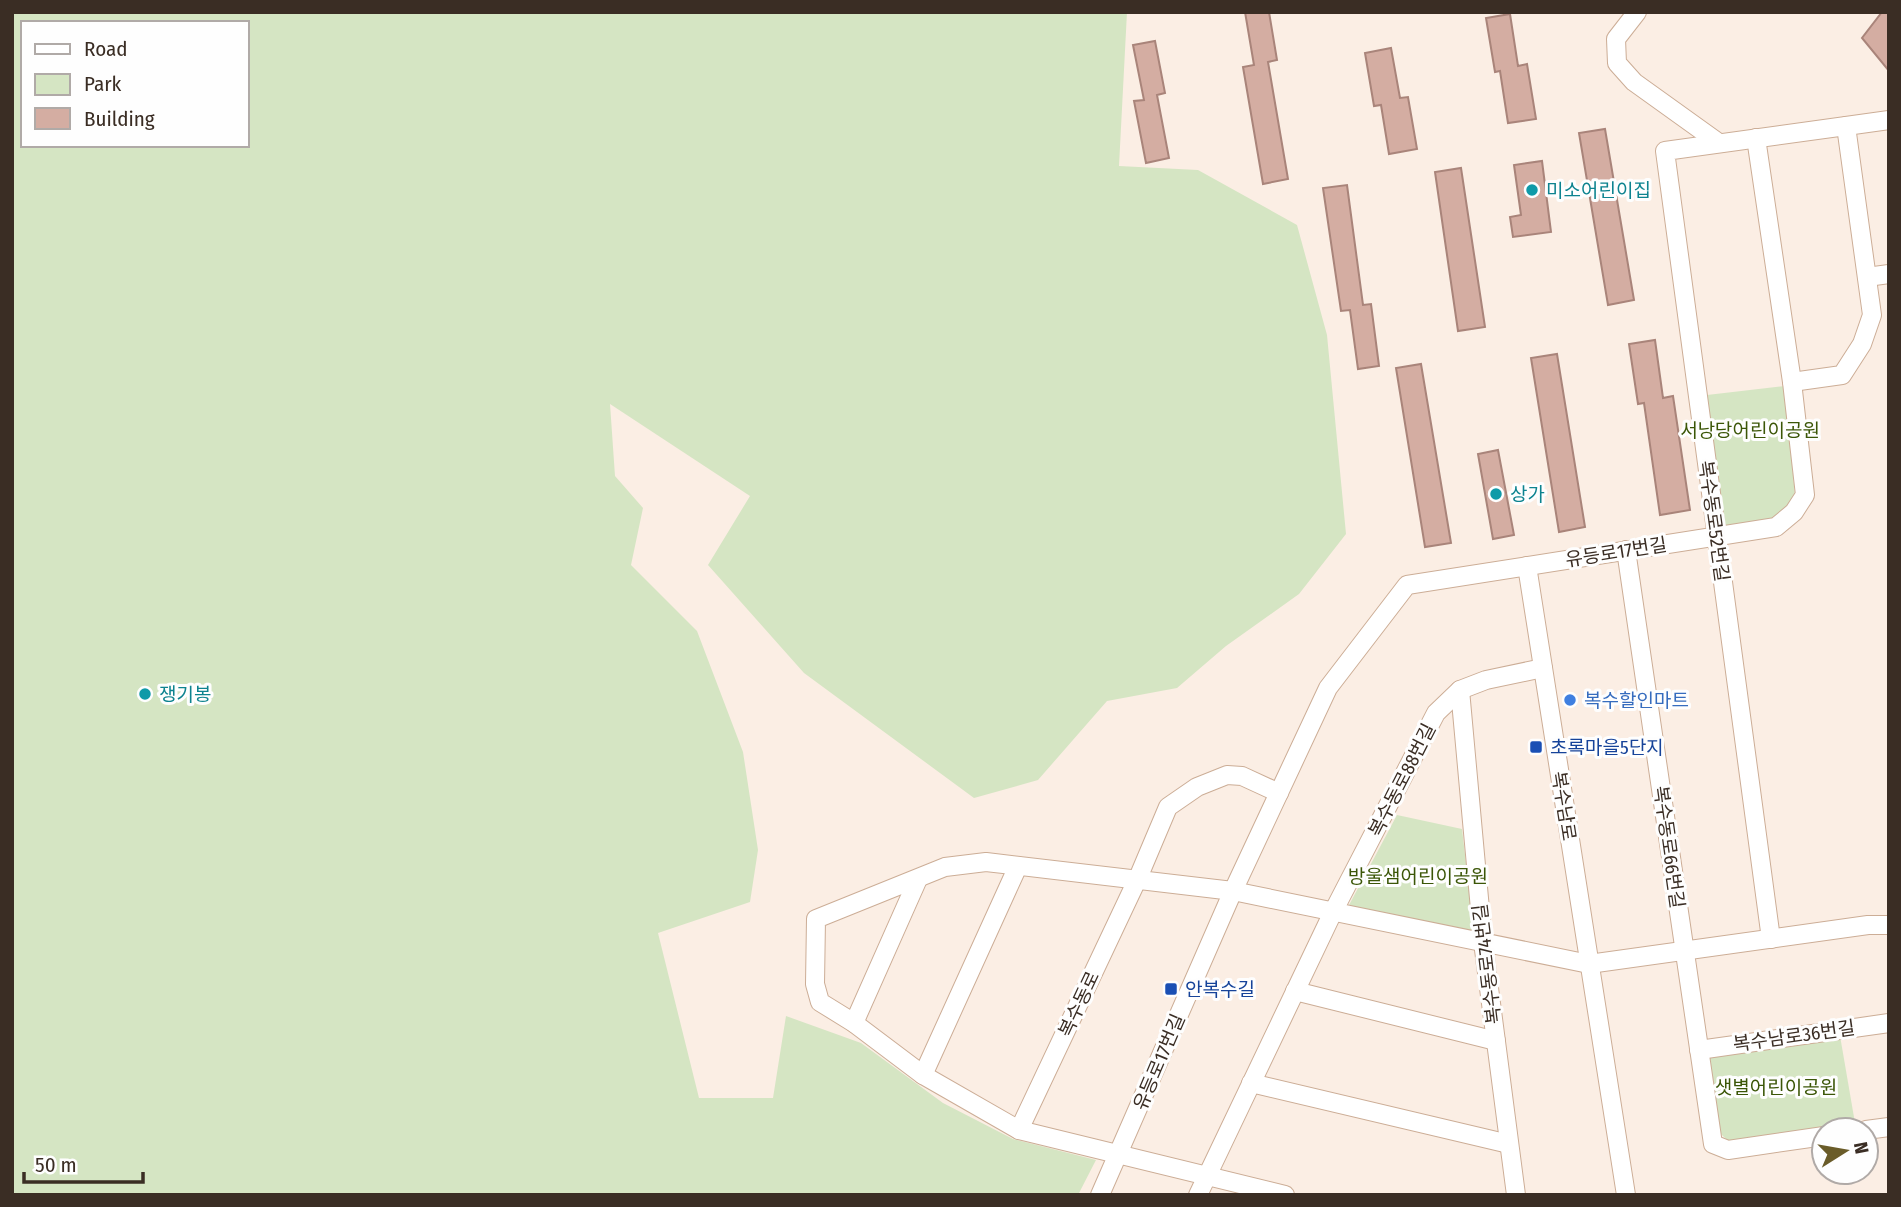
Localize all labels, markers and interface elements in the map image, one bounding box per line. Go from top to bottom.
legend [21,21,248,147]
text: Road [84,36,128,62]
text: Park [84,71,122,97]
text: Building [84,106,155,132]
place label: 미소어린이집 [1546,179,1651,202]
marker: 미소어린이집 [1524,182,1540,198]
park label: 서낭당어린이공원 [1680,419,1820,442]
street label: 복수동로52번길 [1694,459,1734,583]
place label: 상가 [1510,483,1545,506]
marker: 상가 [1488,486,1504,502]
street label: 유등로17번길 [1564,533,1668,571]
place label: 쟁기봉 [159,683,211,706]
marker: 쟁기봉 [137,686,153,702]
place label: 복수할인마트 [1584,689,1689,712]
marker: 복수할인마트 [1562,692,1578,708]
street label: 복수동로88번길 [1364,720,1440,840]
place label: 초록마을5단지 [1550,736,1664,759]
marker: 초록마을5단지 [1528,739,1544,755]
street label: 복수남로 [1547,770,1581,842]
street label: 복수동로66번길 [1649,784,1689,910]
park label: 방울샘어린이공원 [1348,865,1488,888]
street label: 복수동로74번길 [1468,902,1506,1026]
street label: 복수동로 [1054,967,1104,1041]
place label: 안복수길 [1185,978,1255,1001]
marker: 안복수길 [1163,981,1179,997]
street label: 유등로17번길 [1128,1010,1190,1114]
street label: 복수남로36번길 [1732,1016,1856,1056]
park label: 샛별어린이공원 [1715,1076,1837,1099]
north arrow [1810,1116,1880,1186]
scale bar [24,1140,144,1184]
text: N [1849,1140,1874,1156]
text: 50 m [35,1152,77,1178]

